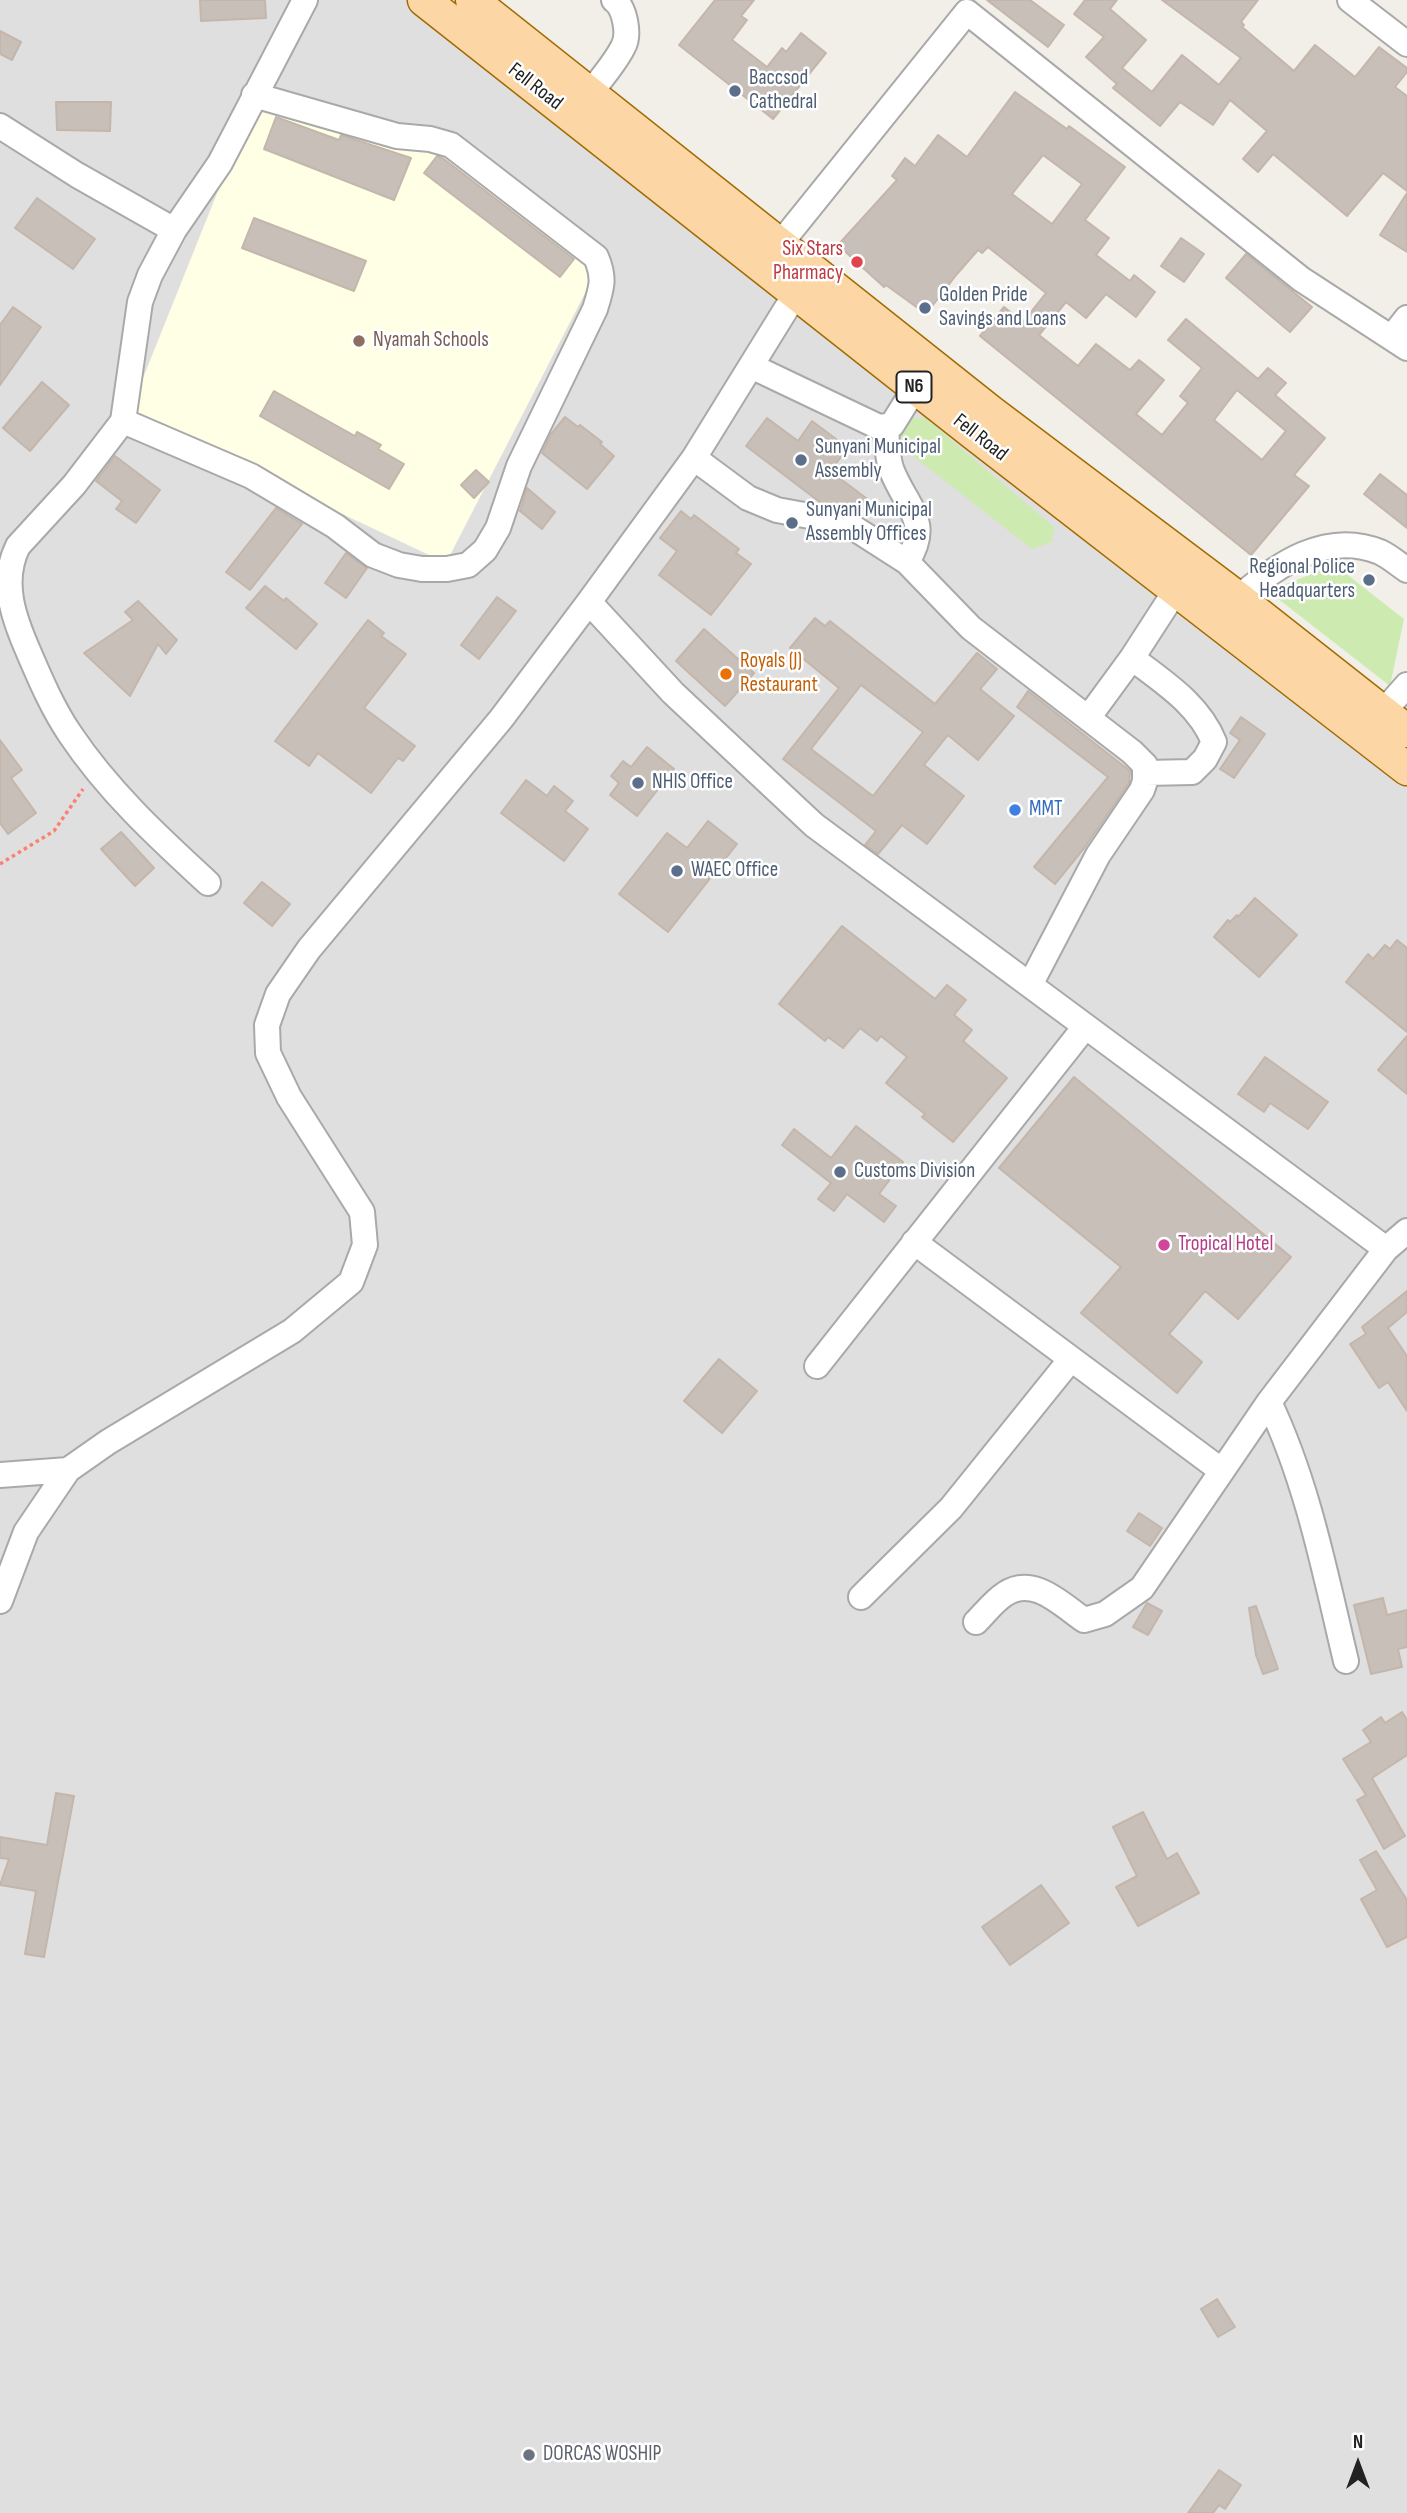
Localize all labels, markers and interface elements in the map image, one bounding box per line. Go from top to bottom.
street label: Fell Road [503,58,567,116]
place label: Baccsod Cathedral [749,66,817,116]
marker: Baccsod Cathedral [727,83,743,99]
place label: Six Stars Pharmacy [773,237,843,287]
marker: Six Stars Pharmacy [849,254,865,270]
place label: Golden Pride Savings and Loans [939,283,1066,333]
marker: Golden Pride Savings and Loans [917,300,933,316]
place label: Nyamah Schools [373,328,489,354]
marker: Nyamah Schools [351,333,367,349]
road number: N6 [897,372,932,402]
street label: Fell Road [948,409,1012,467]
place label: Sunyani Municipal Assembly [815,435,941,485]
marker: Sunyani Municipal Assembly [793,452,809,468]
place label: Sunyani Municipal Assembly Offices [806,498,932,548]
marker: Sunyani Municipal Assembly Offices [784,515,800,531]
place label: Regional Police Headquarters [1249,555,1355,605]
marker: Regional Police Headquarters [1361,572,1377,588]
place label: Royals (J) Restaurant [740,649,818,699]
marker: Royals (J) Restaurant [718,666,734,682]
place label: NHIS Office [652,770,733,796]
marker: NHIS Office [630,775,646,791]
place label: MMT [1029,797,1062,823]
marker: MMT [1007,802,1023,818]
place label: WAEC Office [691,858,778,884]
marker: WAEC Office [669,863,685,879]
place label: Customs Division [854,1159,975,1185]
marker: Customs Division [832,1164,848,1180]
place label: Tropical Hotel [1178,1232,1273,1258]
marker: Tropical Hotel [1156,1237,1172,1253]
north arrow [1323,2429,1393,2499]
text: N [1353,2431,1363,2454]
place label: DORCAS WOSHIP [543,2442,661,2468]
marker: DORCAS WOSHIP [521,2447,537,2463]

